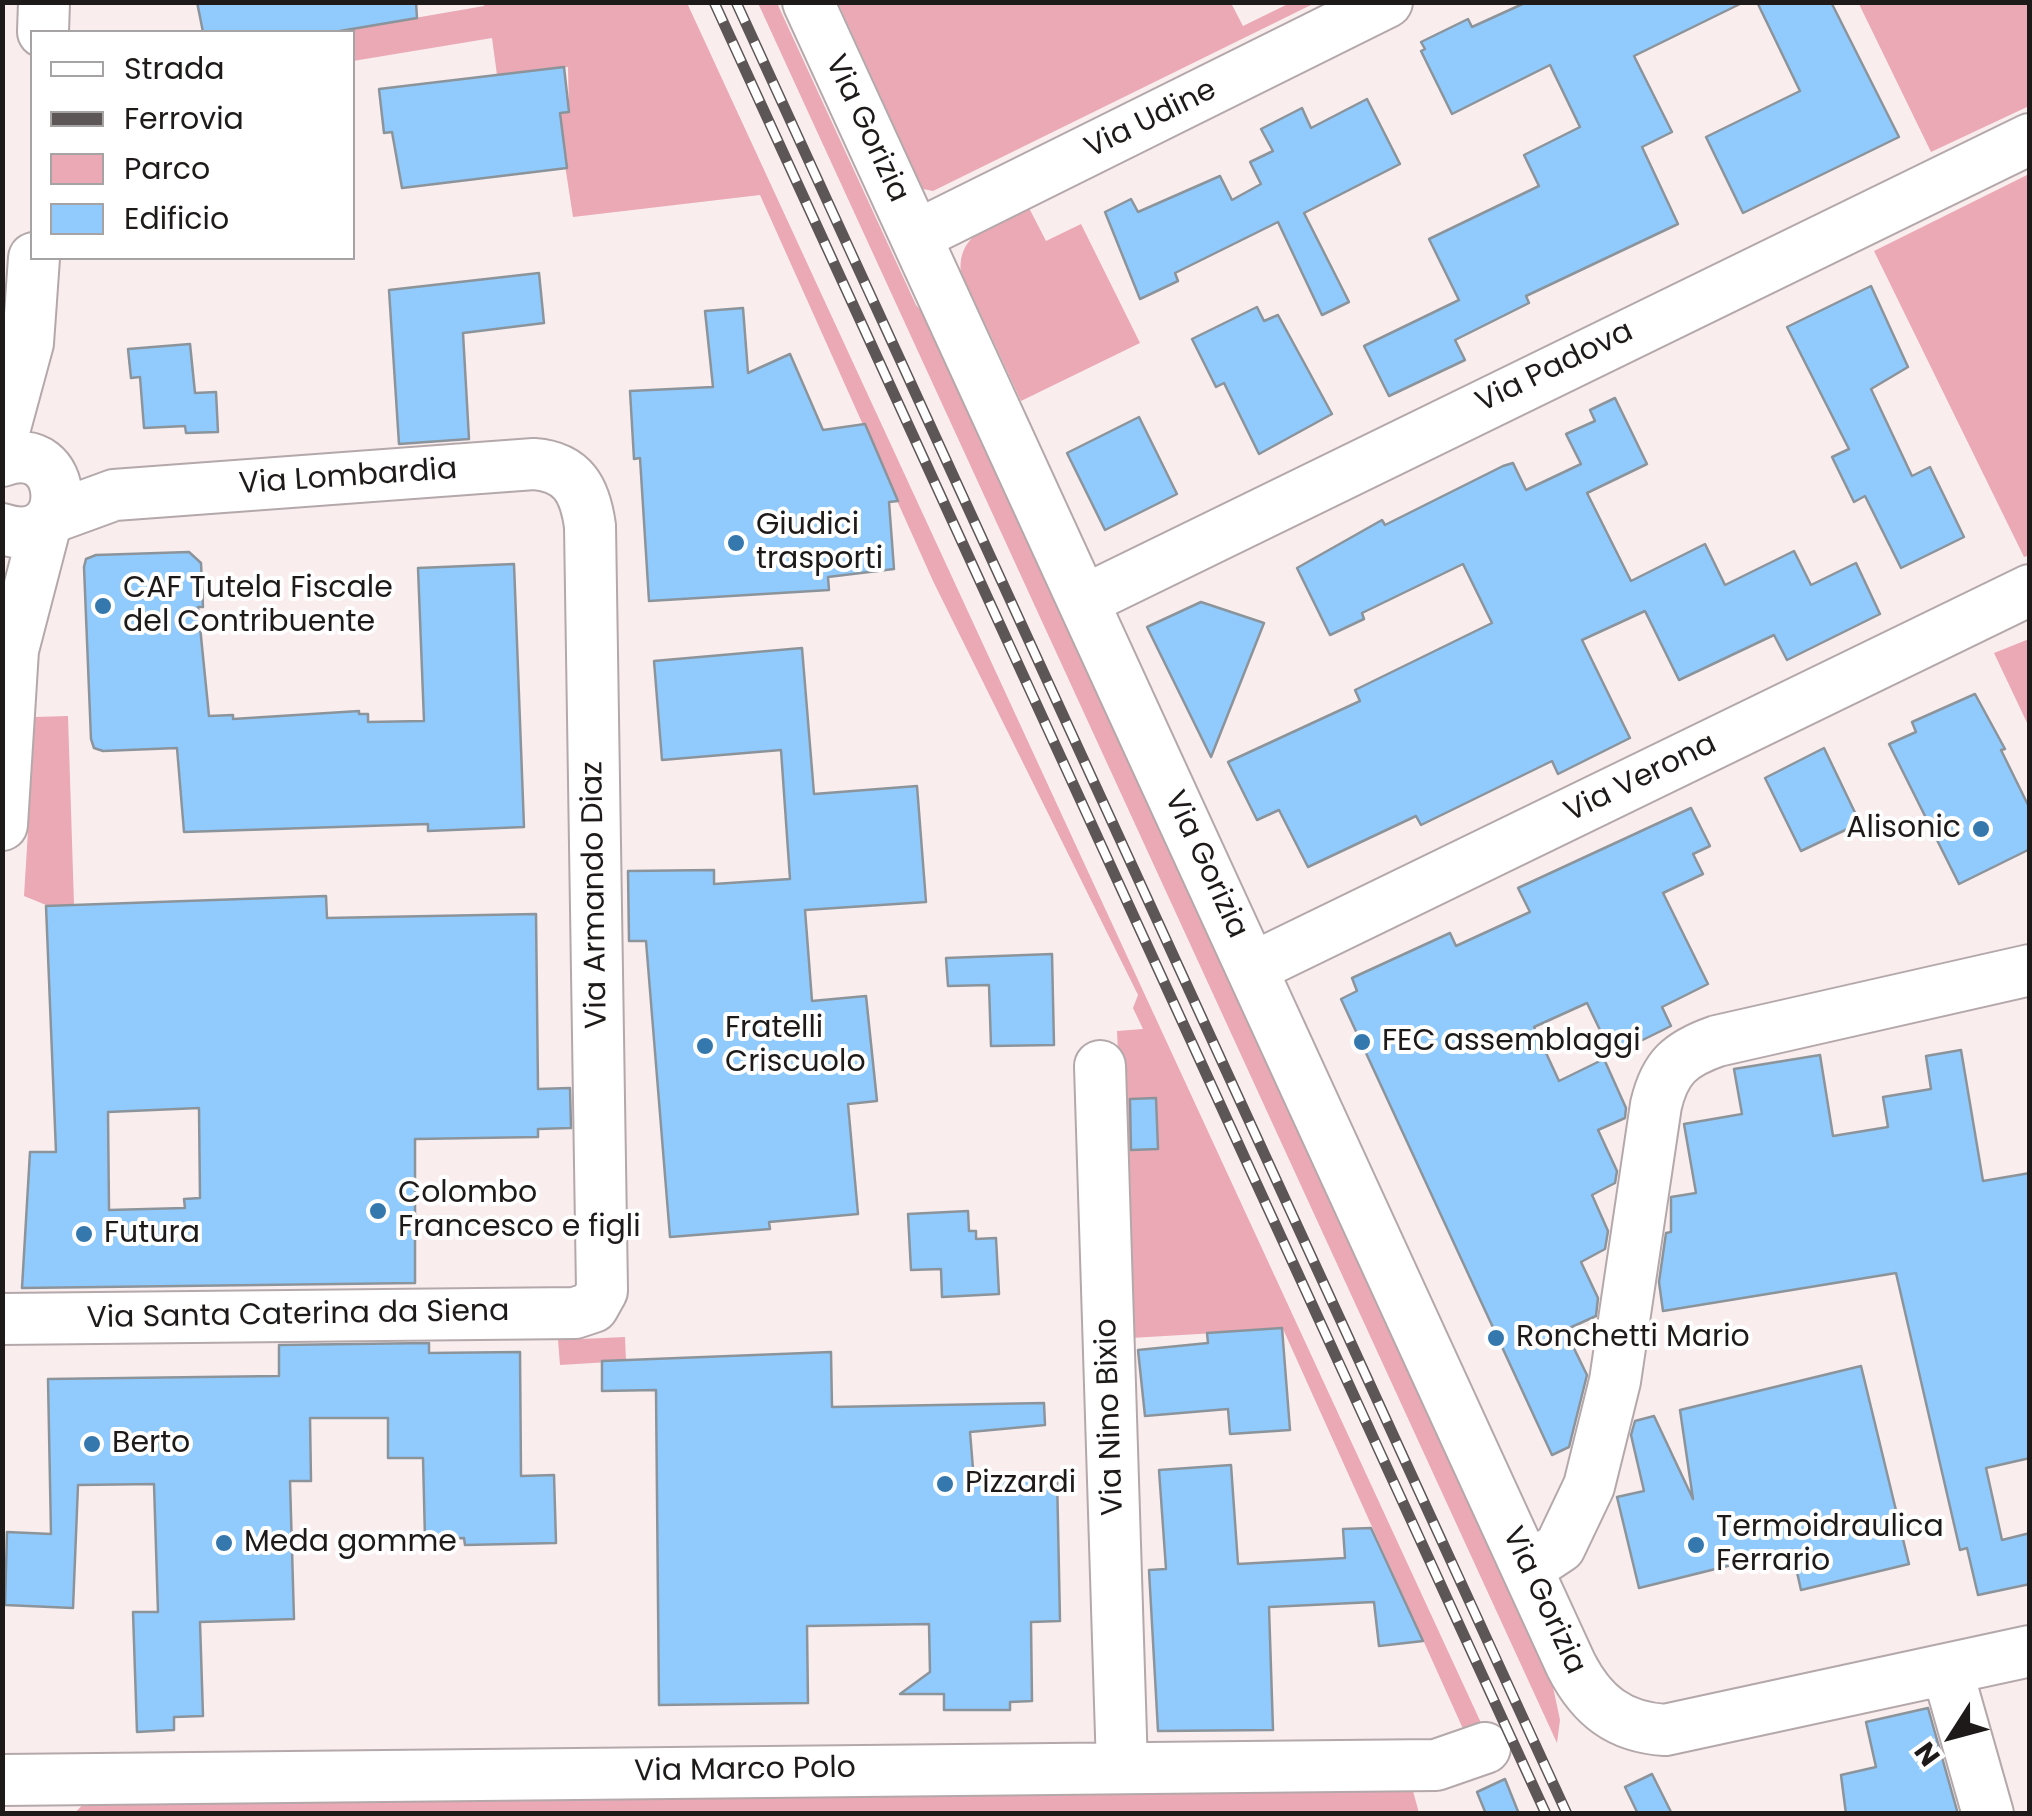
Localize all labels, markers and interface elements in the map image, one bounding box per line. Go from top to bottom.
legend [30,30,355,260]
text: Strada [124,47,225,90]
street label: Via Gorizia [816,50,916,208]
street label: Via Udine [1079,73,1223,167]
text: Ferrovia [124,97,244,140]
text: Parco [124,147,210,190]
text: Edificio [124,197,229,240]
street label: Via Padova [1471,315,1639,421]
street label: Via Lombardia [238,452,458,504]
place label: Giudici trasporti [756,508,883,578]
marker: Giudici trasporti [725,532,747,554]
place label: CAF Tutela Fiscale del Contribuente [123,571,393,642]
marker: CAF Tutela Fiscale del Contribuente [92,595,114,617]
street label: Via Verona [1559,727,1723,831]
street label: Via Armando Diaz [576,761,616,1029]
street label: Via Gorizia [1155,786,1255,944]
place label: Alisonic [1846,811,1961,847]
marker: Alisonic [1970,818,1992,840]
place label: Fratelli Criscuolo [725,1011,866,1082]
place label: FEC assemblaggi [1382,1024,1641,1060]
marker: FEC assemblaggi [1351,1031,1373,1053]
marker: Fratelli Criscuolo [694,1035,716,1057]
place label: Colombo Francesco e figli [398,1176,641,1246]
marker: Colombo Francesco e figli [367,1200,389,1222]
place label: Futura [104,1216,200,1252]
marker: Futura [73,1223,95,1245]
street label: Via Santa Caterina da Siena [86,1294,510,1338]
street label: Via Nino Bixio [1090,1318,1132,1516]
place label: Ronchetti Mario [1516,1320,1750,1356]
marker: Ronchetti Mario [1485,1327,1507,1349]
place label: Berto [112,1426,190,1462]
marker: Berto [81,1433,103,1455]
place label: Pizzardi [965,1466,1076,1502]
marker: Pizzardi [934,1473,956,1495]
place label: Termoidraulica Ferrario [1716,1510,1944,1580]
street label: Via Gorizia [1493,1522,1593,1680]
place label: Meda gomme [244,1525,457,1561]
marker: Meda gomme [213,1532,235,1554]
marker: Termoidraulica Ferrario [1685,1534,1707,1556]
north arrow [1902,1686,2002,1786]
text: N [1905,1734,1949,1774]
street label: Via Marco Polo [634,1751,856,1791]

